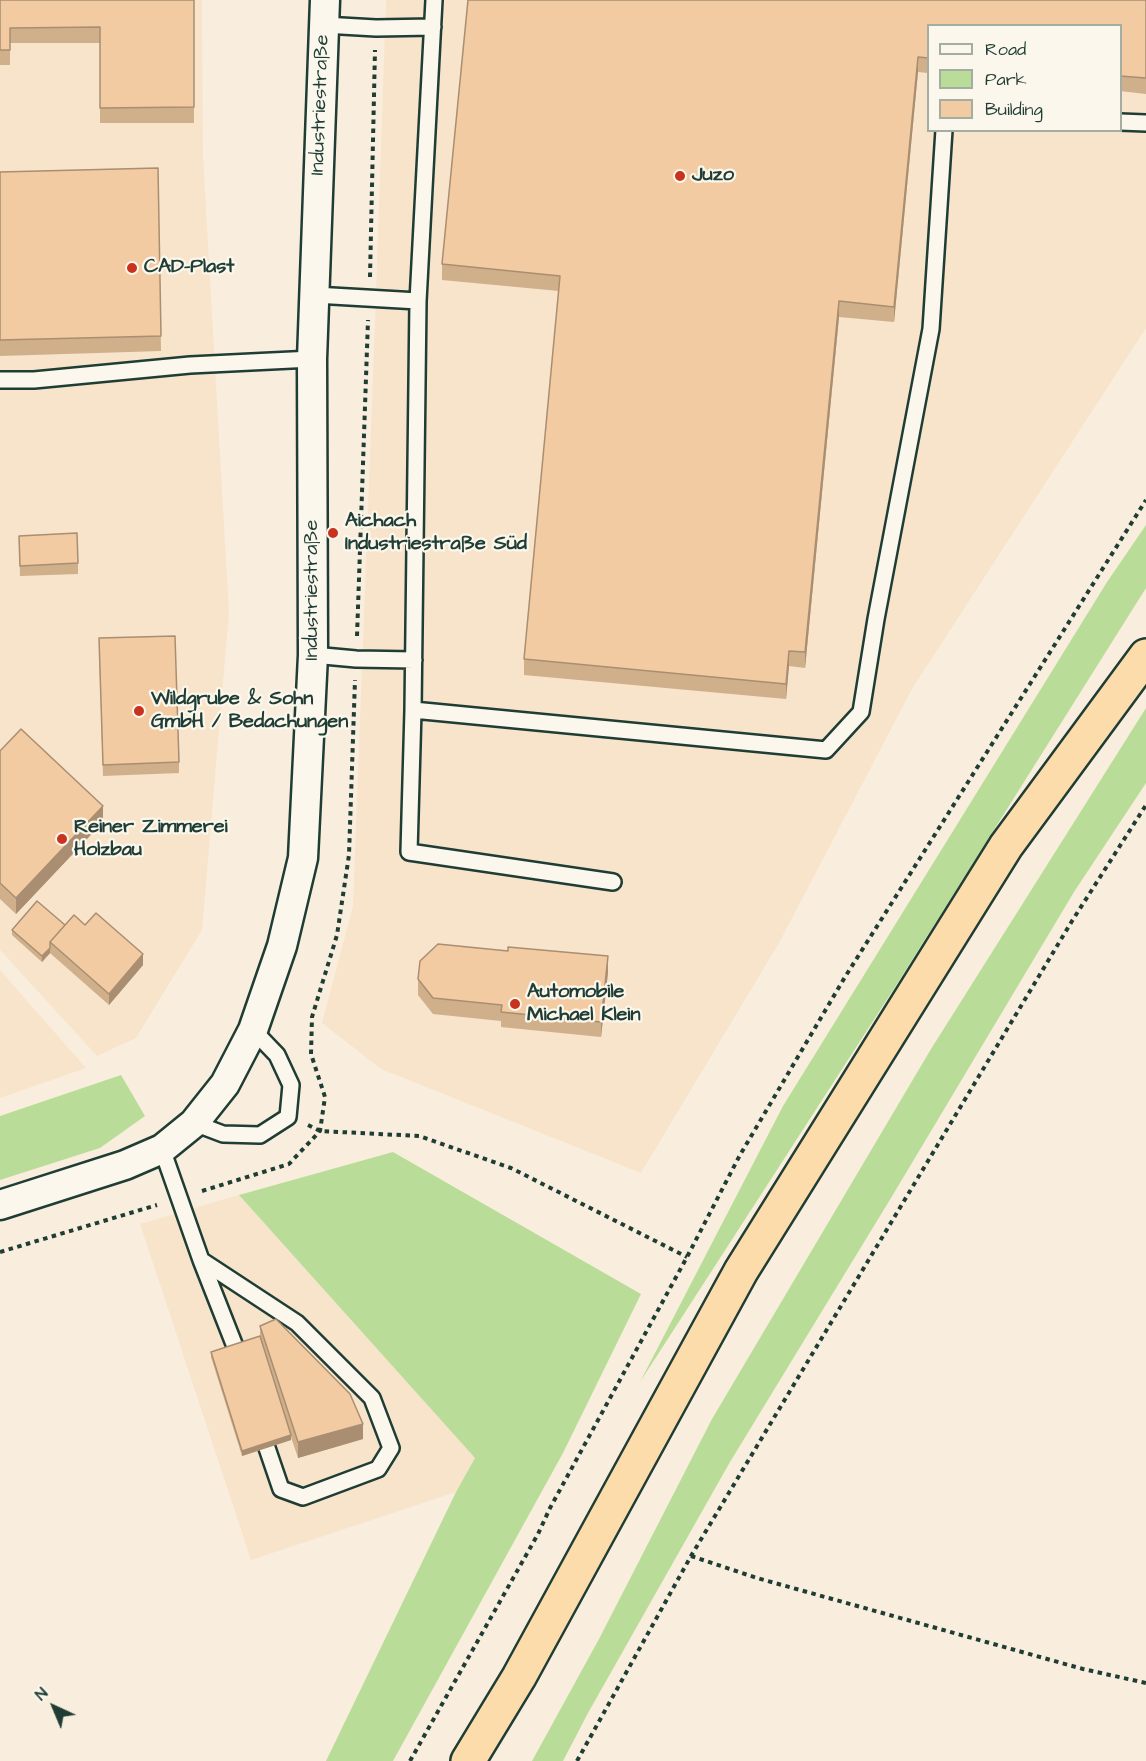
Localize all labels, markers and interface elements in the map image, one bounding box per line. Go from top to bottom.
legend [927,24,1122,132]
street label: Industriestraße [307,34,335,176]
text: Road [985,37,1026,62]
text: Park [985,67,1027,92]
text: Building [985,97,1043,122]
place label: Juzo [692,164,734,188]
marker: Juzo [673,169,687,183]
place label: CAD-Plast [144,256,234,280]
marker: CAD-Plast [125,261,139,275]
place label: Aichach Industriestraße Süd [345,510,527,557]
street label: Industriestraße [301,520,325,660]
marker: Aichach Industriestraße Süd [326,526,340,540]
place label: Wildgrube & Sohn GmbH / Bedachungen [151,688,348,735]
marker: Wildgrube & Sohn GmbH / Bedachungen [132,704,146,718]
place label: Reiner Zimmerei Holzbau [74,816,228,863]
marker: Reiner Zimmerei Holzbau [55,832,69,846]
place label: Automobile Michael Klein [527,981,640,1028]
marker: Automobile Michael Klein [508,997,522,1011]
north arrow [24,1677,84,1737]
text: N [30,1683,53,1705]

